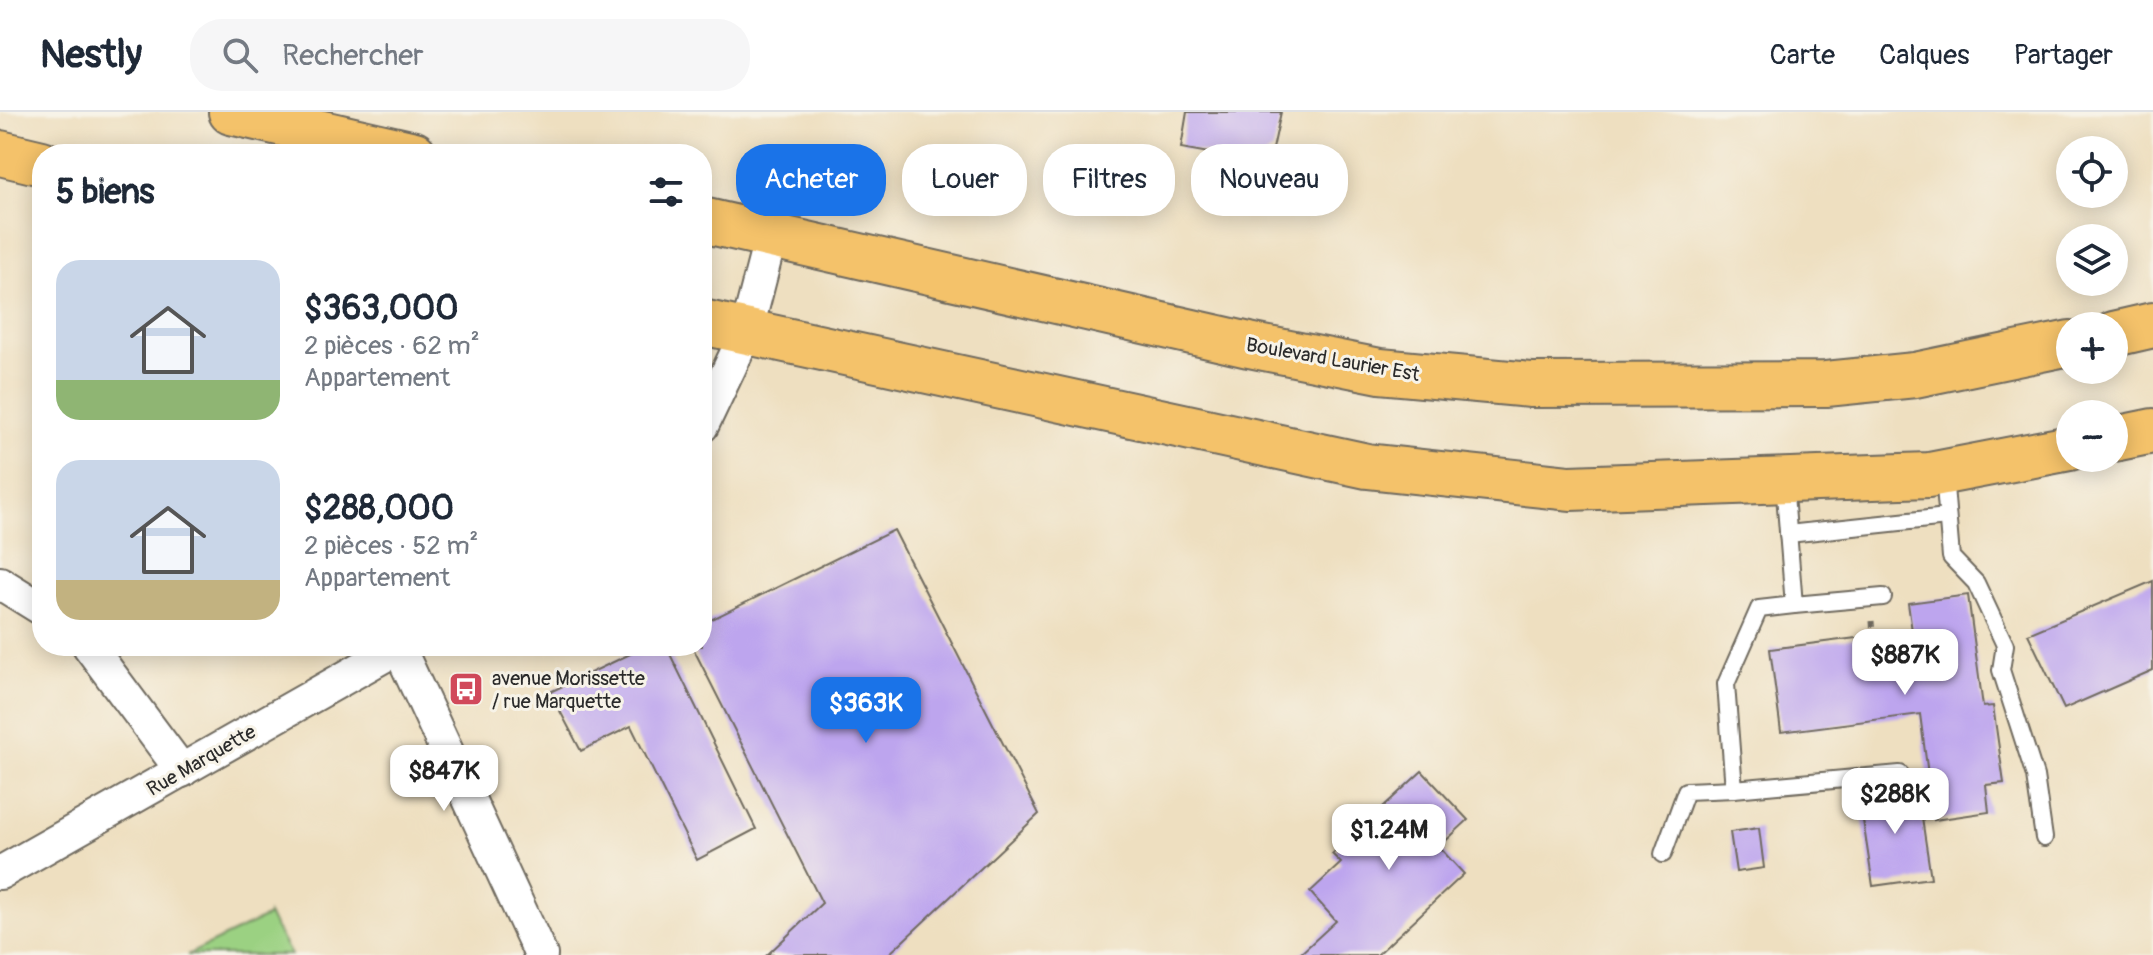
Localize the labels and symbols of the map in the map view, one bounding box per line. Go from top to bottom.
street label: Boulevard Laurier Est [1244,332,1422,387]
pin: $887K [1849,629,1961,697]
place label: avenue Morissette / rue Marquette [492,666,645,714]
bus stop icon: avenue Morissette / rue Marquette [447,670,485,708]
pin: $363K [810,677,922,745]
street label: Rue Marquette [142,719,260,802]
pin: $847K [388,745,500,813]
pin: $288K [1839,768,1951,836]
pin: $1.24M [1324,804,1454,872]

